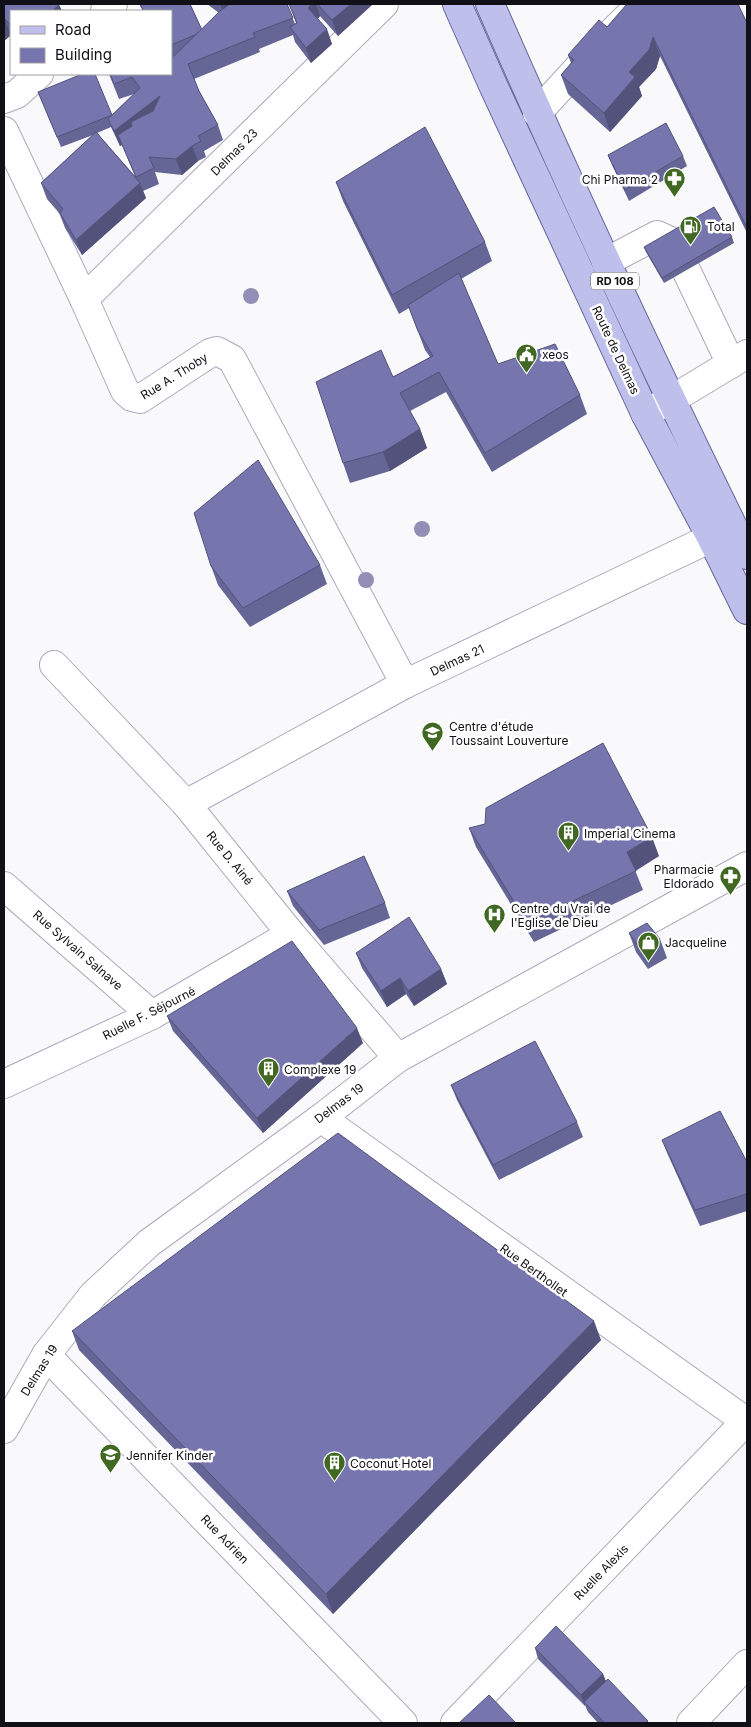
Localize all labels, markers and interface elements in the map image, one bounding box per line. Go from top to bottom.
legend [10,10,172,75]
text: Road [55,20,91,39]
text: Building [55,45,112,64]
street label: Delmas 23 [207,125,261,179]
pharmacy icon: Chi Pharma 2 [662,167,686,198]
place label: Chi Pharma 2 [582,172,658,187]
fuel station icon: Total [679,214,703,245]
place label: Total [707,219,735,234]
road number: RD 108 [591,272,639,290]
street label: Route de Delmas [589,303,643,397]
public building icon: xeos [514,342,538,373]
place label: xeos [542,347,569,362]
street label: Rue A. Thoby [138,349,210,403]
street label: Delmas 21 [428,641,486,679]
place label: Centre d'étude Toussaint Louverture [449,719,568,748]
school or university icon: Centre d'étude Toussaint Louverture [421,721,445,752]
building icon: Imperial Cinema [556,821,580,852]
place label: Imperial Cinema [584,826,676,841]
street label: Rue D. Ainé [204,828,256,888]
place label: Pharmacie Eldorado [654,862,714,891]
pharmacy icon: Pharmacie Eldorado [718,864,742,895]
place label: Centre du Vrai de l'Eglise de Dieu [511,901,610,930]
hospital icon: Centre du Vrai de l'Eglise de Dieu [483,903,507,934]
street label: Rue Sylvain Salnave [30,907,126,993]
shop icon: Jacqueline [637,930,661,961]
place label: Jacqueline [665,935,727,950]
street label: Ruelle F. Séjourné [100,983,198,1043]
building icon: Complexe 19 [256,1057,280,1088]
place label: Complexe 19 [284,1062,356,1077]
street label: Delmas 19 [311,1080,367,1126]
street label: Rue Berthollet [497,1241,571,1300]
street label: Delmas 19 [17,1341,61,1399]
school or university icon: Jennifer Kinder [98,1443,122,1474]
place label: Jennifer Kinder [126,1448,214,1463]
building icon: Coconut Hotel [322,1451,346,1482]
place label: Coconut Hotel [350,1456,431,1471]
street label: Rue Adrien [198,1511,252,1567]
street label: Ruelle Alexis [571,1541,631,1603]

